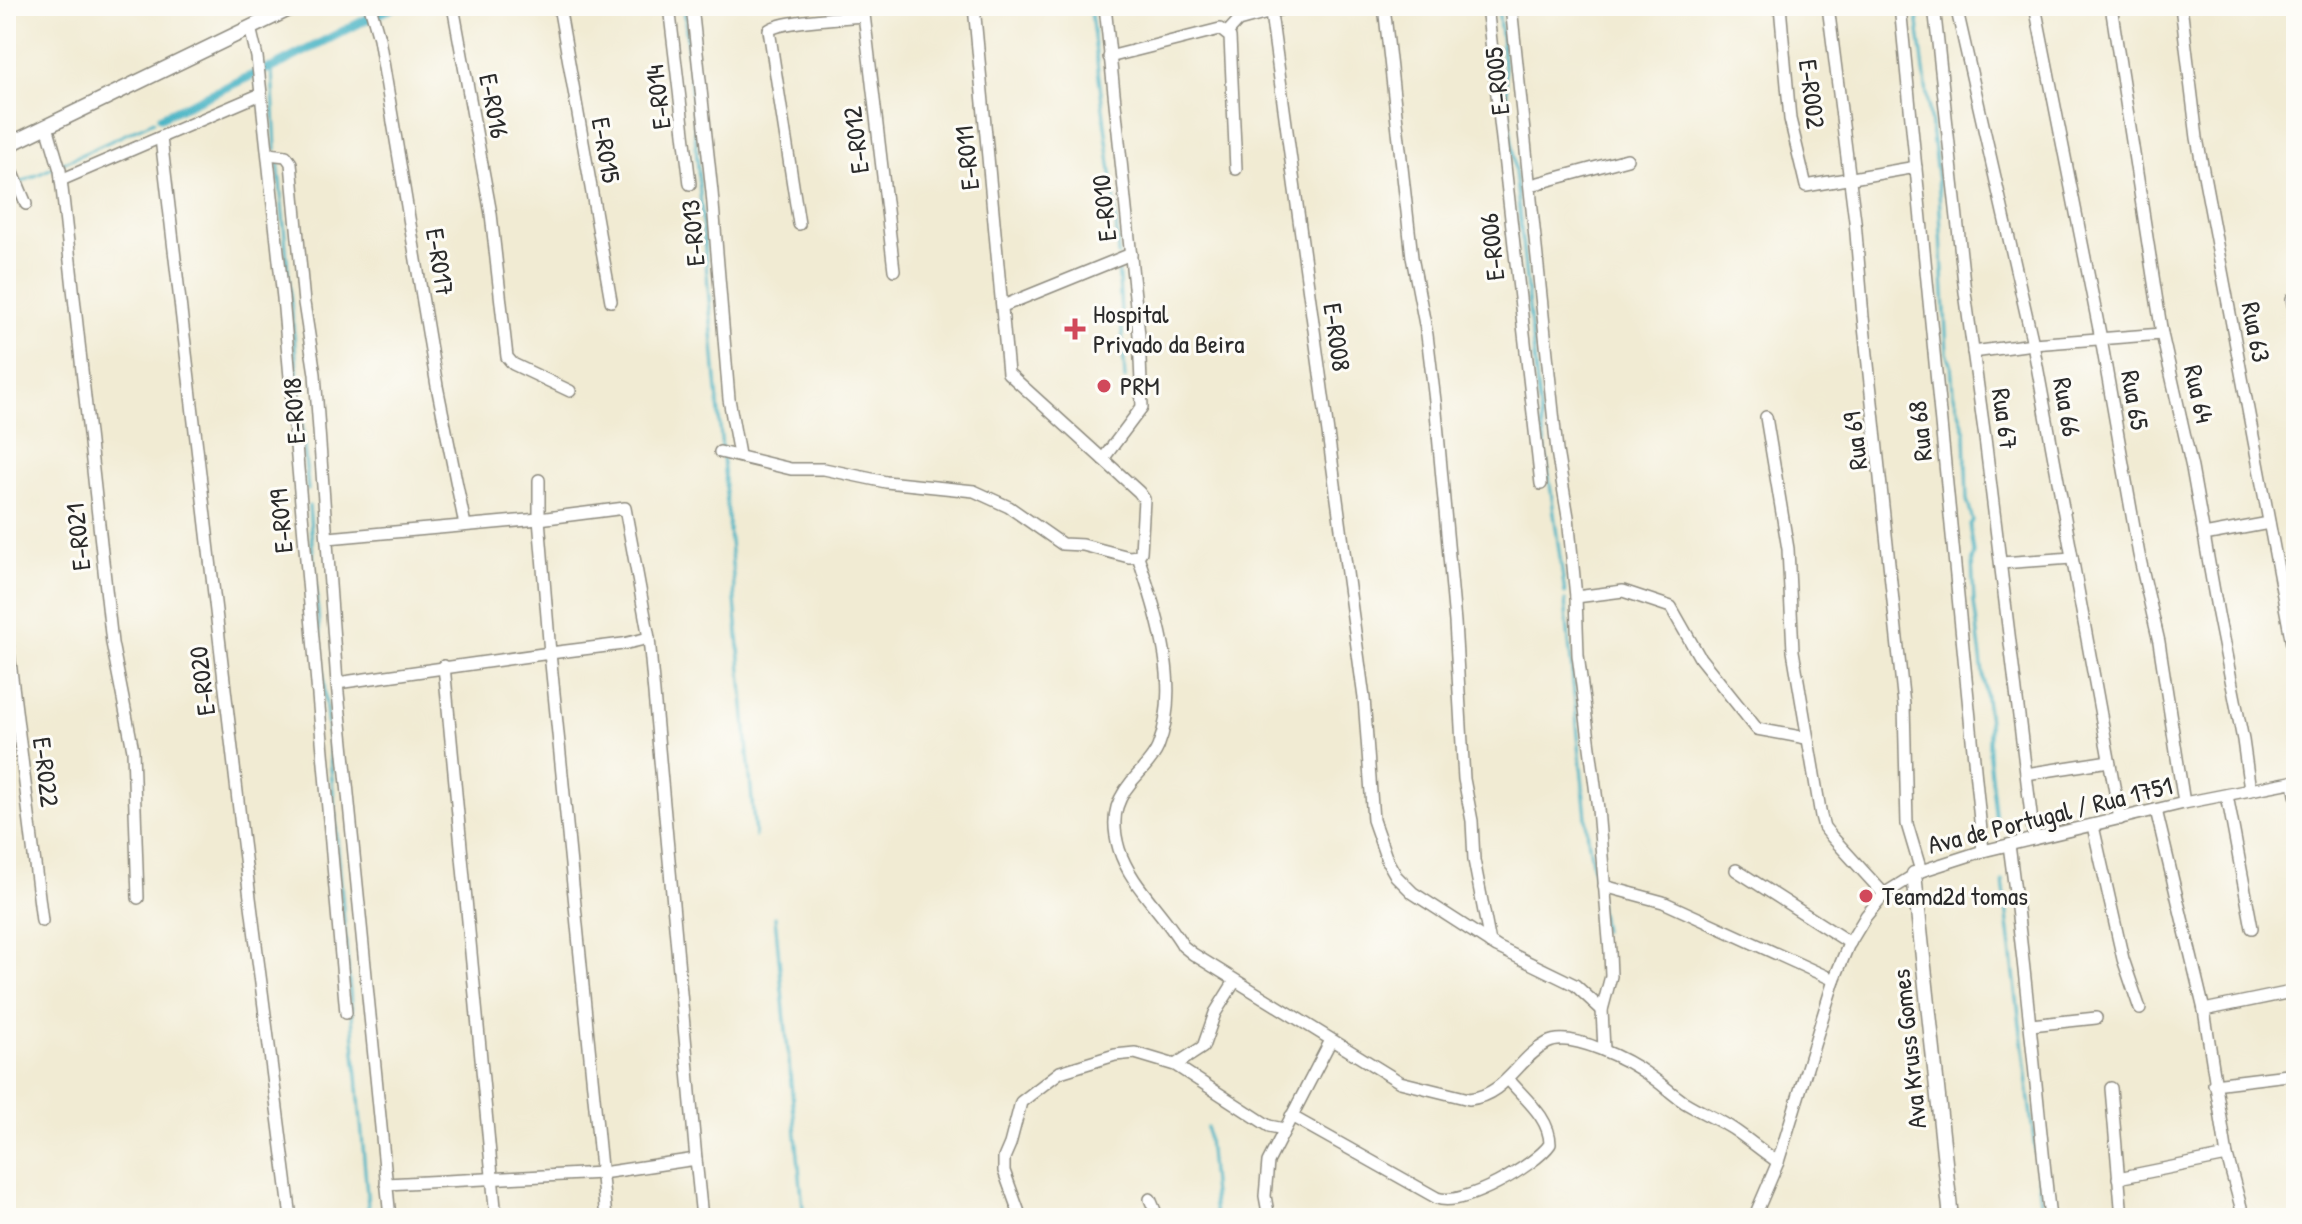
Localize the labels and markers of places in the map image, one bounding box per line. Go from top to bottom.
place label: Hospital Privado da Beira [1093,296,1244,361]
marker: Hospital Privado da Beira [1064,318,1086,340]
place label: PRM [1120,368,1160,403]
marker: PRM [1095,377,1113,395]
place label: Teamd2d tomas [1882,878,2028,913]
marker: Teamd2d tomas [1857,887,1875,905]

